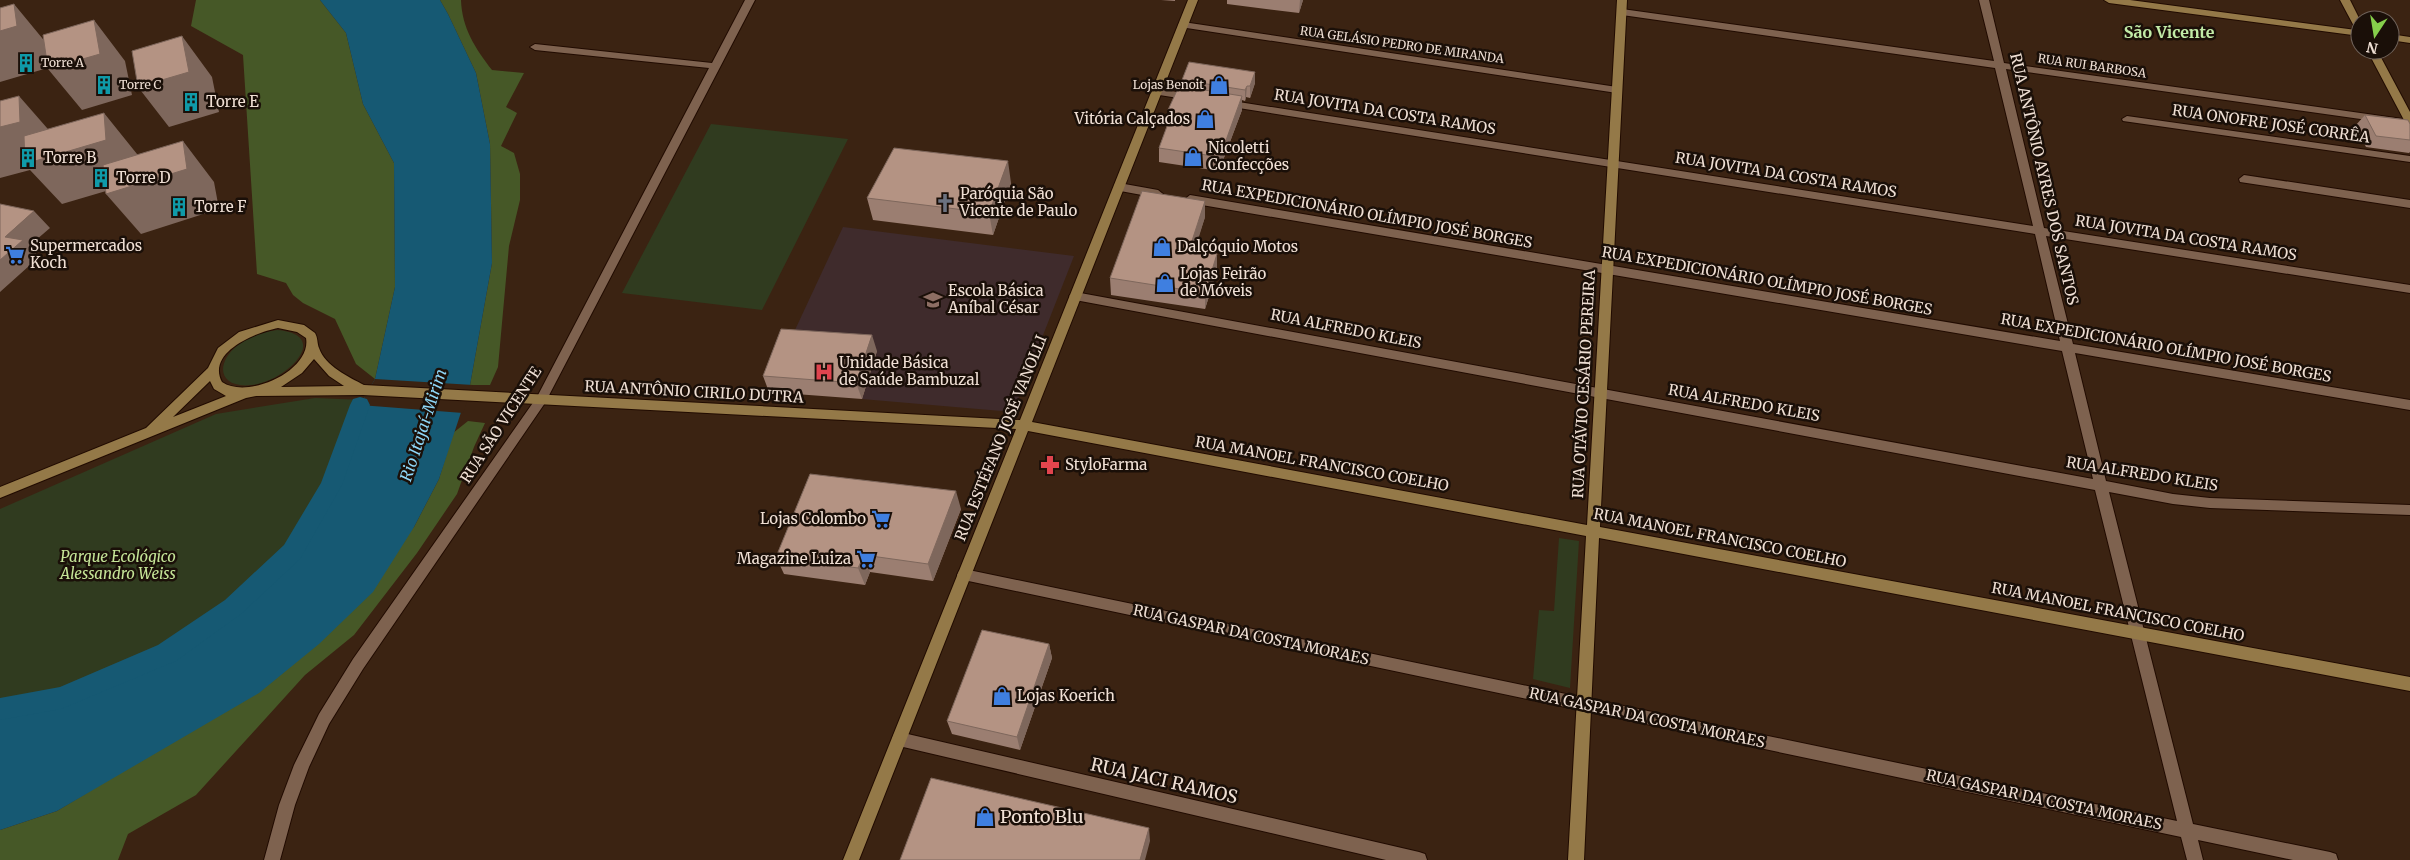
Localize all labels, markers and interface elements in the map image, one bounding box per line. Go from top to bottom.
north arrow [2350,10,2400,60]
district label: São Vicente [2124,22,2215,42]
street label: RUA GELÁSIO PEDRO DE MIRANDA [1299,23,1505,66]
text: N [2365,38,2380,58]
street label: RUA RUI BARBOSA [2037,50,2148,81]
street label: RUA ANTÔNIO AYRES DOS SANTOS [2006,51,2084,307]
building icon: Torre A [15,52,37,74]
place label: Torre A [41,55,85,70]
building icon: Torre C [93,74,115,96]
shop icon: Lojas Benoit [1208,74,1230,96]
place label: Torre C [119,77,162,92]
place label: Lojas Benoit [1133,77,1204,92]
street label: RUA JOVITA DA COSTA RAMOS [1273,85,1497,138]
building icon: Torre E [180,91,202,113]
place label: Torre E [206,92,259,111]
street label: RUA ONOFRE JOSÉ CORRÊA [2171,99,2372,147]
shop icon: Vitória Calçados [1194,108,1216,130]
place label: Vitória Calçados [1073,109,1190,128]
place label: Nicoletti Confecções [1208,138,1289,174]
shop icon: Nicoletti Confecções [1182,146,1204,168]
building icon: Torre B [17,147,39,169]
place label: Torre B [43,148,96,167]
street label: RUA JOVITA DA COSTA RAMOS [1674,148,1898,201]
building icon: Torre D [90,167,112,189]
place label: Torre D [116,168,170,187]
street label: RUA EXPEDICIONÁRIO OLÍMPIO JOSÉ BORGES [1200,174,1534,252]
place label: Paróquia São Vicente de Paulo [959,184,1077,220]
church icon: Paróquia São Vicente de Paulo [934,192,956,214]
building icon: Torre F [168,196,190,218]
place label: Torre F [194,197,246,216]
street label: RUA JOVITA DA COSTA RAMOS [2074,211,2298,264]
place label: Supermercados Koch [30,236,142,272]
shop icon: Dalçóquio Motos [1151,236,1173,258]
place label: Dalçóquio Motos [1177,237,1298,256]
street label: RUA EXPEDICIONÁRIO OLÍMPIO JOSÉ BORGES [1600,241,1934,319]
supermarket icon: Supermercados Koch [4,244,26,266]
place label: Lojas Feirão de Móveis [1180,264,1267,300]
street label: RUA OTÁVIO CESÁRIO PEREIRA [1567,269,1599,499]
shop icon: Lojas Feirão de Móveis [1154,272,1176,294]
place label: Escola Básica Aníbal César [947,281,1044,317]
school or university icon: Escola Básica Aníbal César [922,289,944,311]
street label: RUA ALFREDO KLEIS [1269,305,1423,352]
street label: RUA EXPEDICIONÁRIO OLÍMPIO JOSÉ BORGES [1999,308,2333,386]
street label: RUA ESTÉFANO JOSÉ VANOLLI [950,332,1051,544]
place label: Unidade Básica de Saúde Bambuzal [839,353,980,389]
hospital icon: Unidade Básica de Saúde Bambuzal [813,361,835,383]
street label: RUA SÃO VICENTE [456,363,546,486]
water label: Rio Itajaí-Mirim [395,366,451,484]
street label: RUA ANTÔNIO CIRILO DUTRA [584,375,805,407]
street label: RUA ALFREDO KLEIS [1667,380,1821,425]
street label: RUA MANOEL FRANCISCO COELHO [1194,432,1450,495]
street label: RUA ALFREDO KLEIS [2065,452,2219,495]
pharmacy icon: StyloFarma [1039,454,1061,476]
place label: StyloFarma [1065,455,1147,474]
street label: RUA MANOEL FRANCISCO COELHO [1592,504,1848,571]
supermarket icon: Lojas Colombo [870,508,892,530]
place label: Lojas Colombo [760,509,866,528]
park label: Parque Ecológico Alessandro Weiss [59,547,176,583]
supermarket icon: Magazine Luiza [855,548,877,570]
place label: Magazine Luiza [737,549,851,568]
street label: RUA MANOEL FRANCISCO COELHO [1990,578,2246,645]
street label: RUA GASPAR DA COSTA MORAES [1131,600,1371,669]
street label: RUA GASPAR DA COSTA MORAES [1527,683,1767,752]
shop icon: Lojas Koerich [991,685,1013,707]
place label: Lojas Koerich [1017,686,1115,705]
street label: RUA JACI RAMOS [1088,752,1240,809]
street label: RUA GASPAR DA COSTA MORAES [1924,765,2164,834]
place label: Ponto Blu [1000,805,1084,828]
shop icon: Ponto Blu [974,806,996,828]

